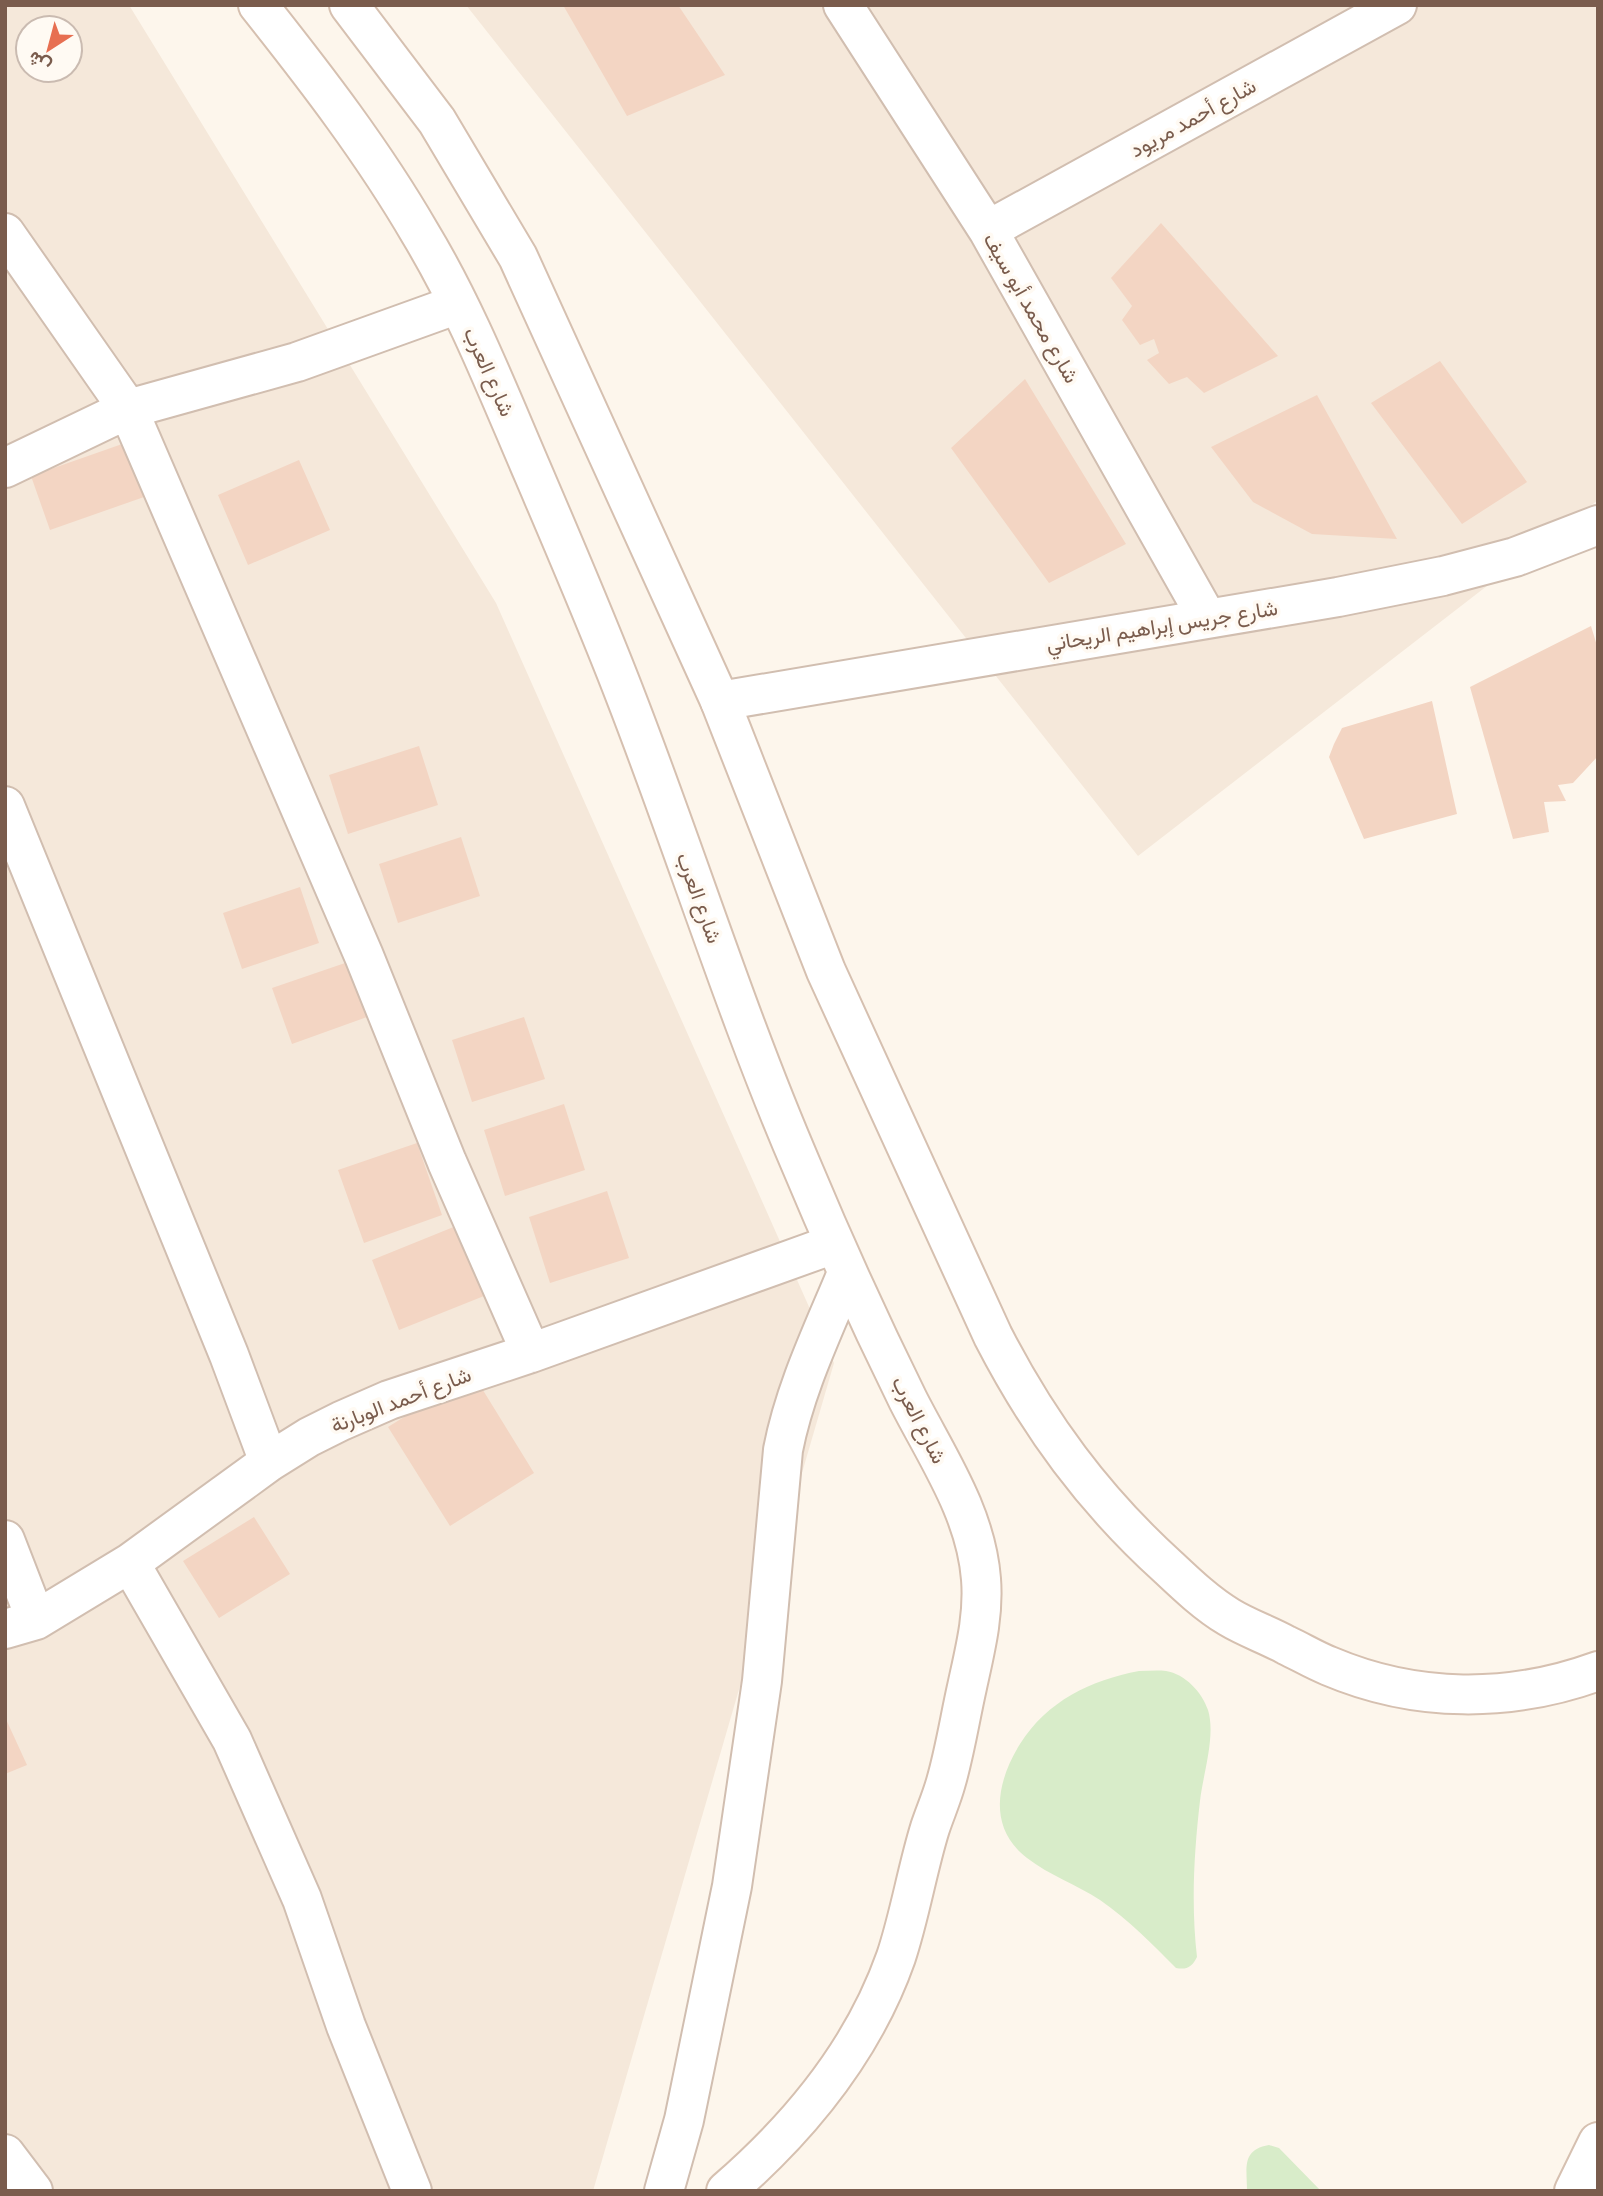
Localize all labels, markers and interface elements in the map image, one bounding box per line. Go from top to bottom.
north arrow [14,14,84,84]
text: ش [23,46,55,79]
street label: شارع أحمد مريود [1125,72,1261,164]
street label: شارع محمد أبو سيف [977,228,1085,388]
street label: شارع العرب [457,323,521,421]
street label: شارع جريس إبراهيم الريحاني [1044,594,1280,661]
street label: شارع العرب [670,849,728,947]
street label: شارع أحمد الوبارنة [327,1360,475,1440]
street label: شارع العرب [885,1371,953,1469]

